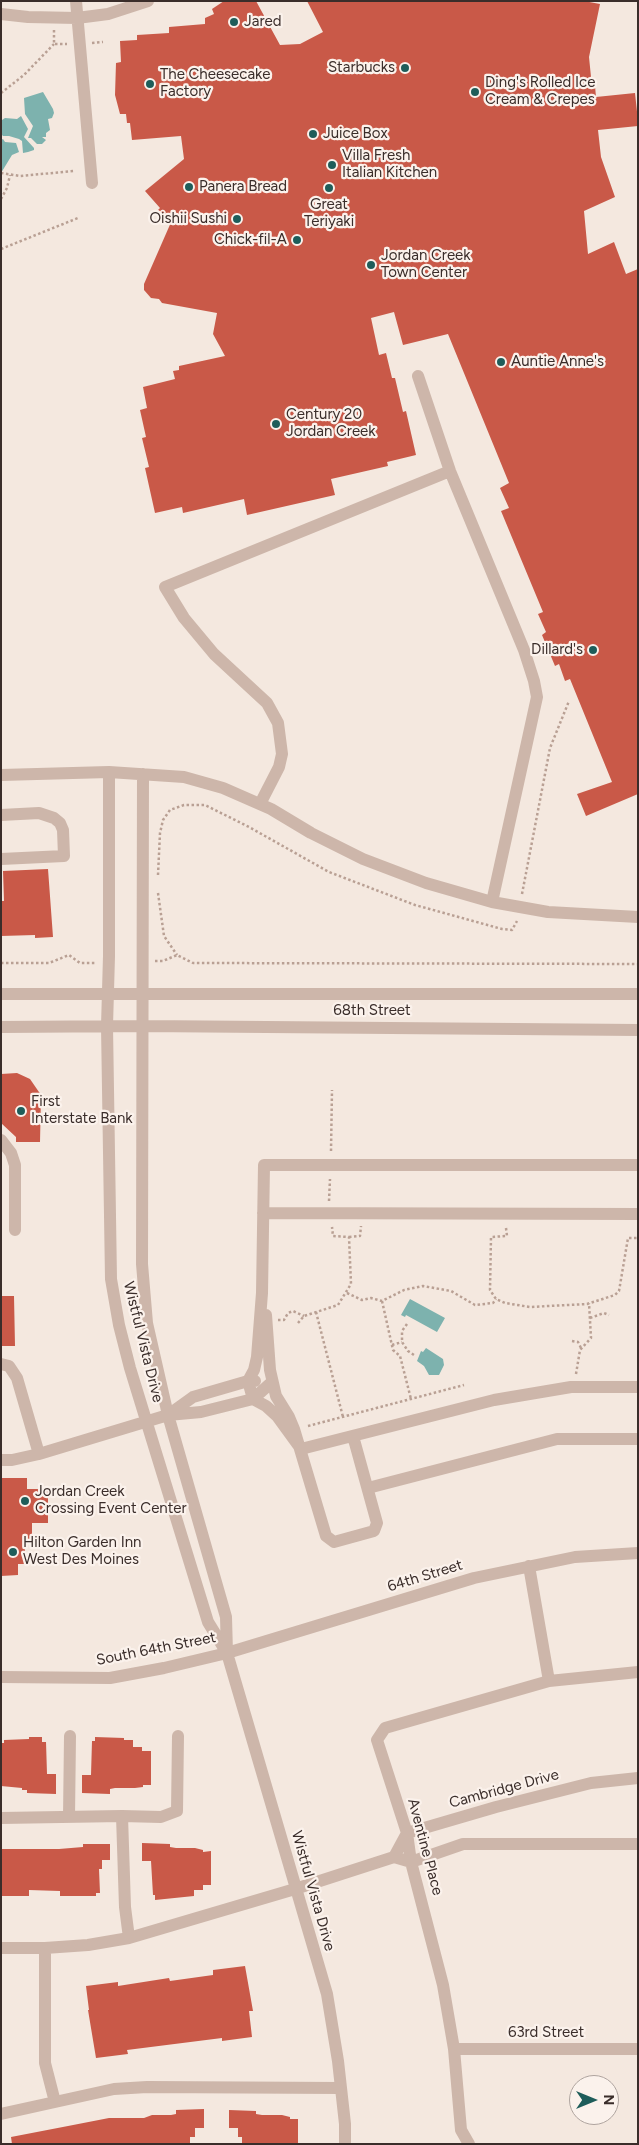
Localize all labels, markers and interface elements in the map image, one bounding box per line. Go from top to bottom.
place label: Jared [244,13,281,31]
marker: Jared [228,16,240,28]
place label: Starbucks [328,59,395,77]
marker: Starbucks [399,62,411,74]
place label: The Cheesecake Factory [160,66,270,101]
place label: Ding's Rolled Ice Cream & Crepes [485,74,595,109]
marker: The Cheesecake Factory [144,78,156,90]
marker: Ding's Rolled Ice Cream & Crepes [469,86,481,98]
place label: Juice Box [323,125,387,143]
marker: Juice Box [307,128,319,140]
place label: Villa Fresh Italian Kitchen [342,147,437,182]
marker: Villa Fresh Italian Kitchen [326,159,338,171]
place label: Panera Bread [199,178,287,196]
marker: Panera Bread [183,181,195,193]
marker: Great Teriyaki [323,182,335,194]
place label: Great Teriyaki [304,196,354,231]
place label: Oishii Sushi [149,210,227,228]
marker: Oishii Sushi [231,213,243,225]
place label: Chick-fil-A [214,231,287,249]
marker: Chick-fil-A [291,234,303,246]
place label: Jordan Creek Town Center [381,247,471,282]
marker: Jordan Creek Town Center [365,259,377,271]
place label: Auntie Anne's [511,353,604,371]
marker: Auntie Anne's [495,356,507,368]
place label: Century 20 Jordan Creek [286,406,376,441]
marker: Century 20 Jordan Creek [270,418,282,430]
place label: Dillard's [531,641,583,659]
marker: Dillard's [587,644,599,656]
street label: 68th Street [333,1002,411,1020]
place label: First Interstate Bank [31,1093,133,1128]
marker: First Interstate Bank [15,1105,27,1117]
street label: Wistful Vista Drive [119,1280,167,1404]
place label: Jordan Creek Crossing Event Center [35,1483,187,1518]
marker: Jordan Creek Crossing Event Center [19,1495,31,1507]
place label: Hilton Garden Inn West Des Moines [23,1534,141,1569]
marker: Hilton Garden Inn West Des Moines [7,1546,19,1558]
street label: 64th Street [385,1556,465,1596]
street label: South 64th Street [95,1629,217,1669]
street label: Cambridge Drive [447,1766,561,1812]
street label: Aventine Place [403,1797,447,1897]
street label: Wistful Vista Drive [287,1829,339,1953]
street label: 63rd Street [508,2024,584,2042]
north arrow [569,2075,619,2125]
text: N [600,2095,617,2105]

